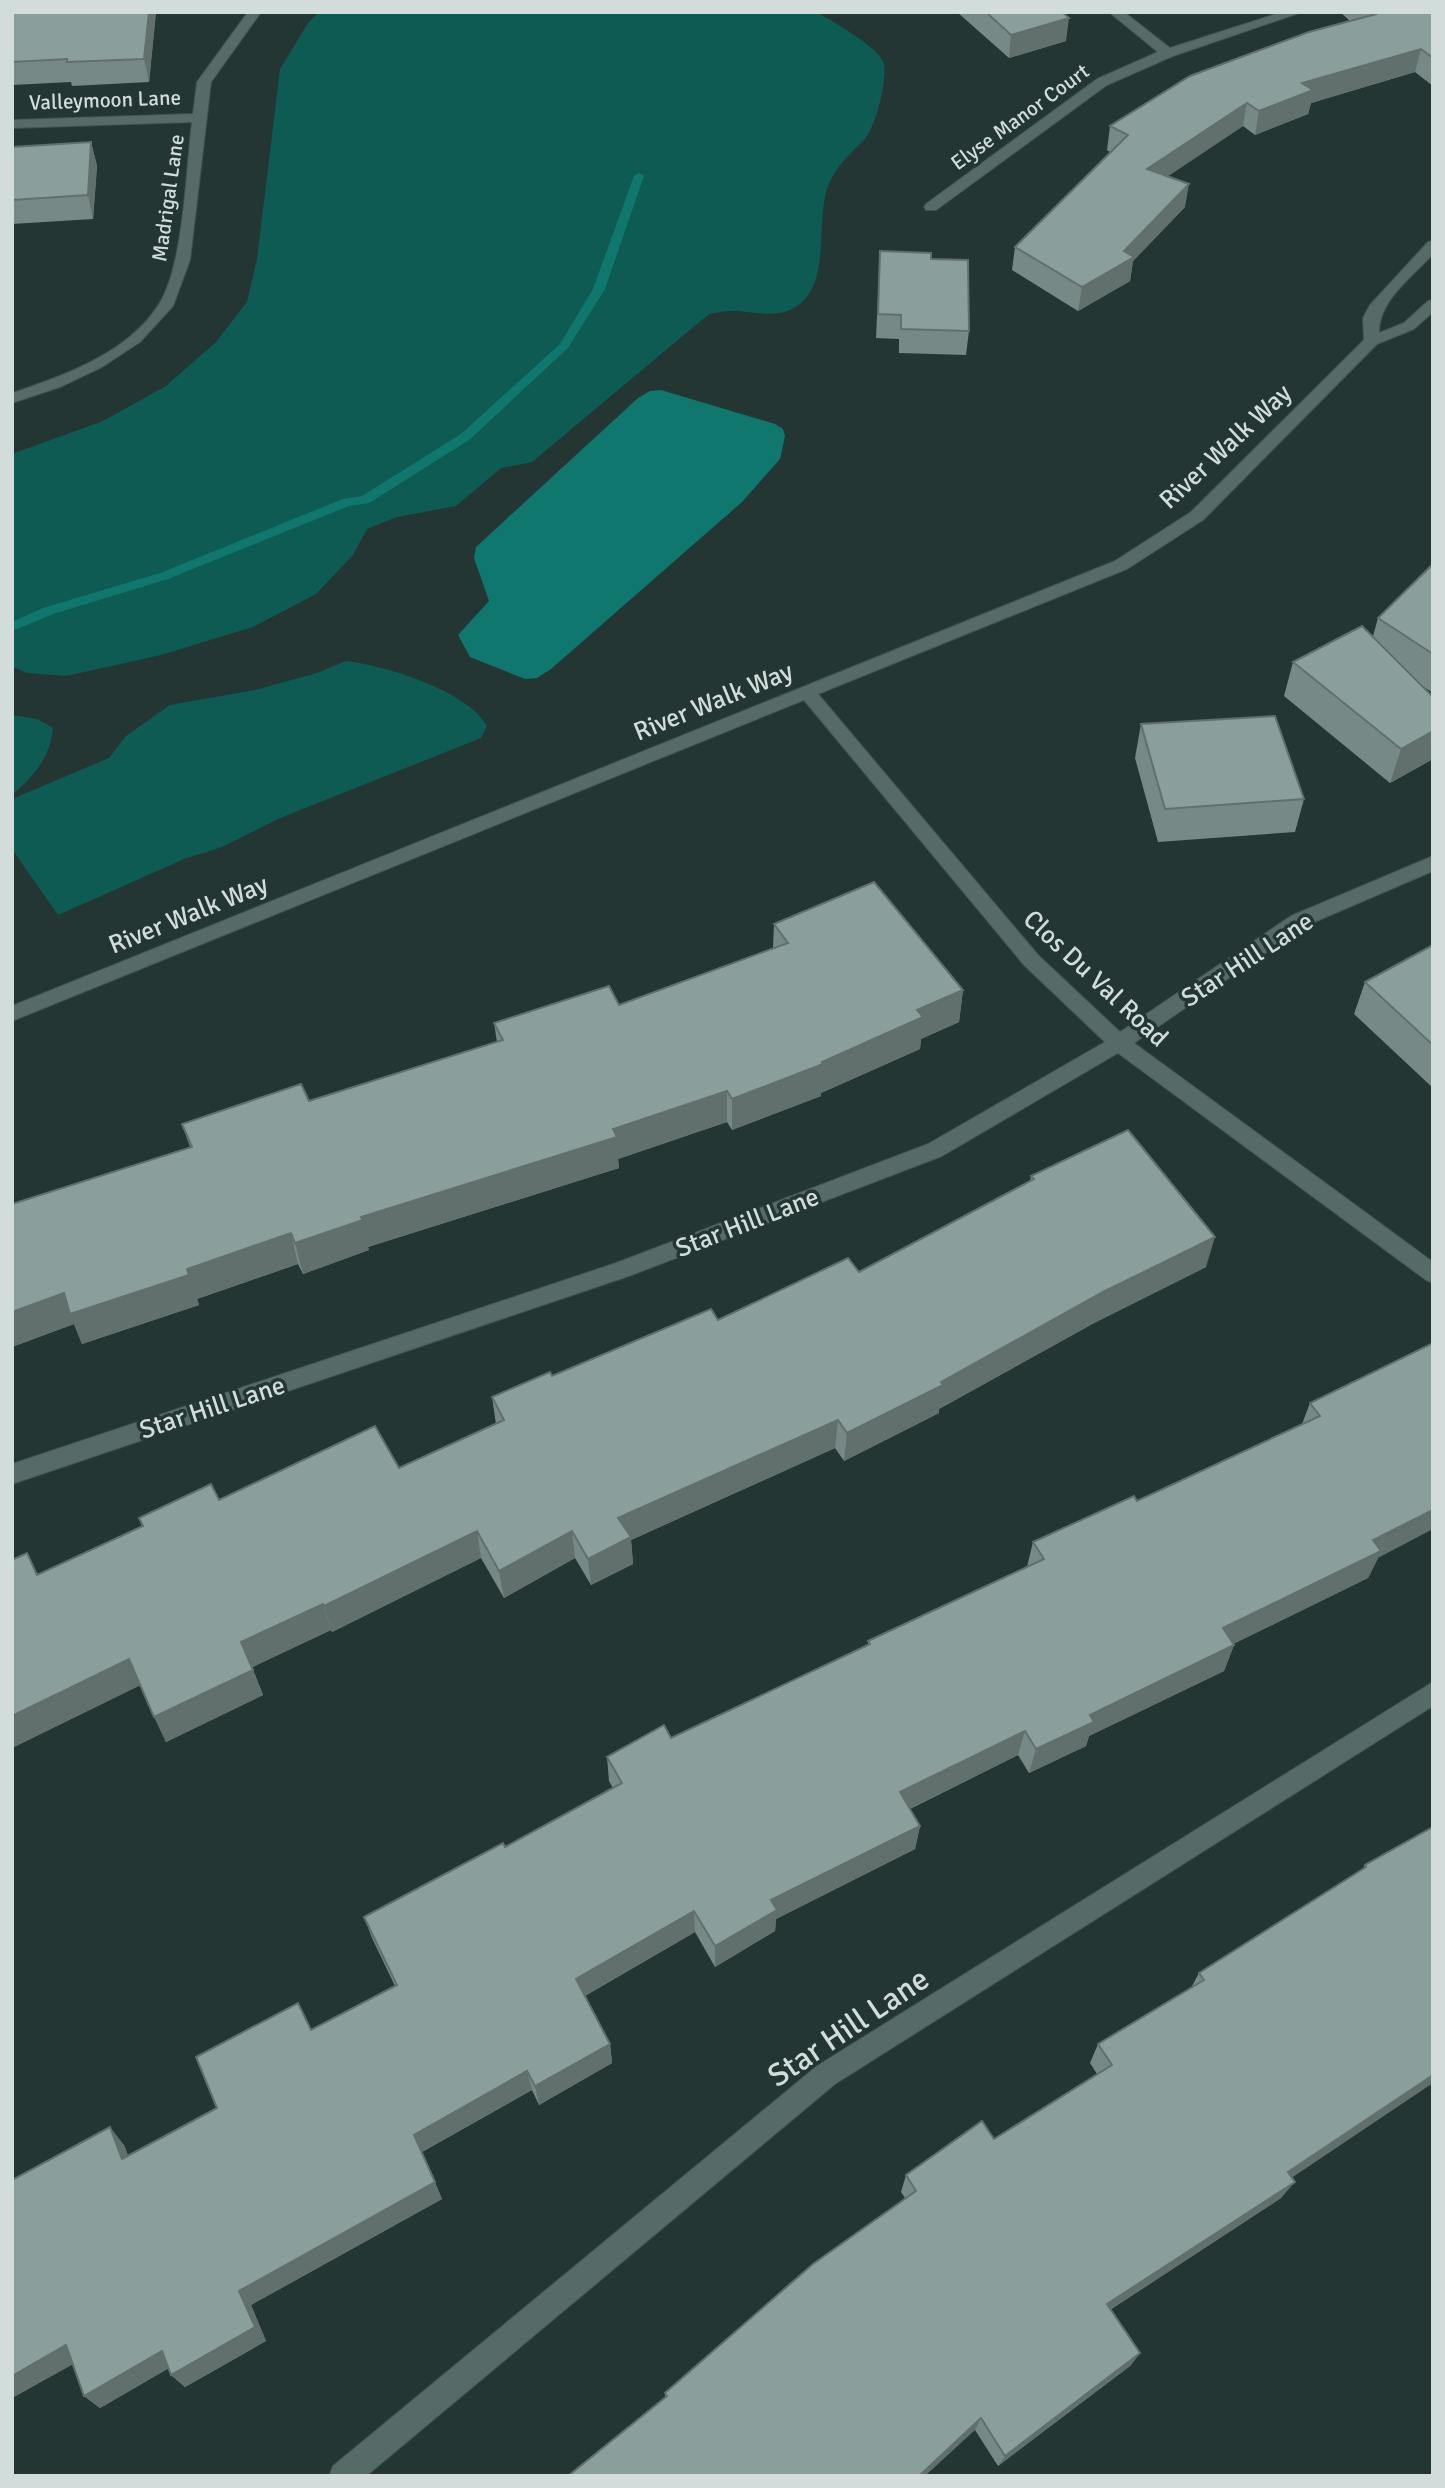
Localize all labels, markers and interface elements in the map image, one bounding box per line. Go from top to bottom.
street label: Elyse Manor Court [946,58,1094,176]
street label: Valleymoon Lane [29,84,181,116]
street label: Madrigal Lane [146,133,190,263]
street label: River Walk Way [1153,377,1298,516]
street label: River Walk Way [629,655,798,748]
street label: River Walk Way [104,868,273,961]
street label: Clos Du Val Road [1016,903,1174,1054]
street label: Star Hill Lane [1176,905,1320,1014]
street label: Star Hill Lane [671,1181,824,1265]
street label: Star Hill Lane [136,1369,289,1446]
street label: Star Hill Lane [760,1959,936,2096]

